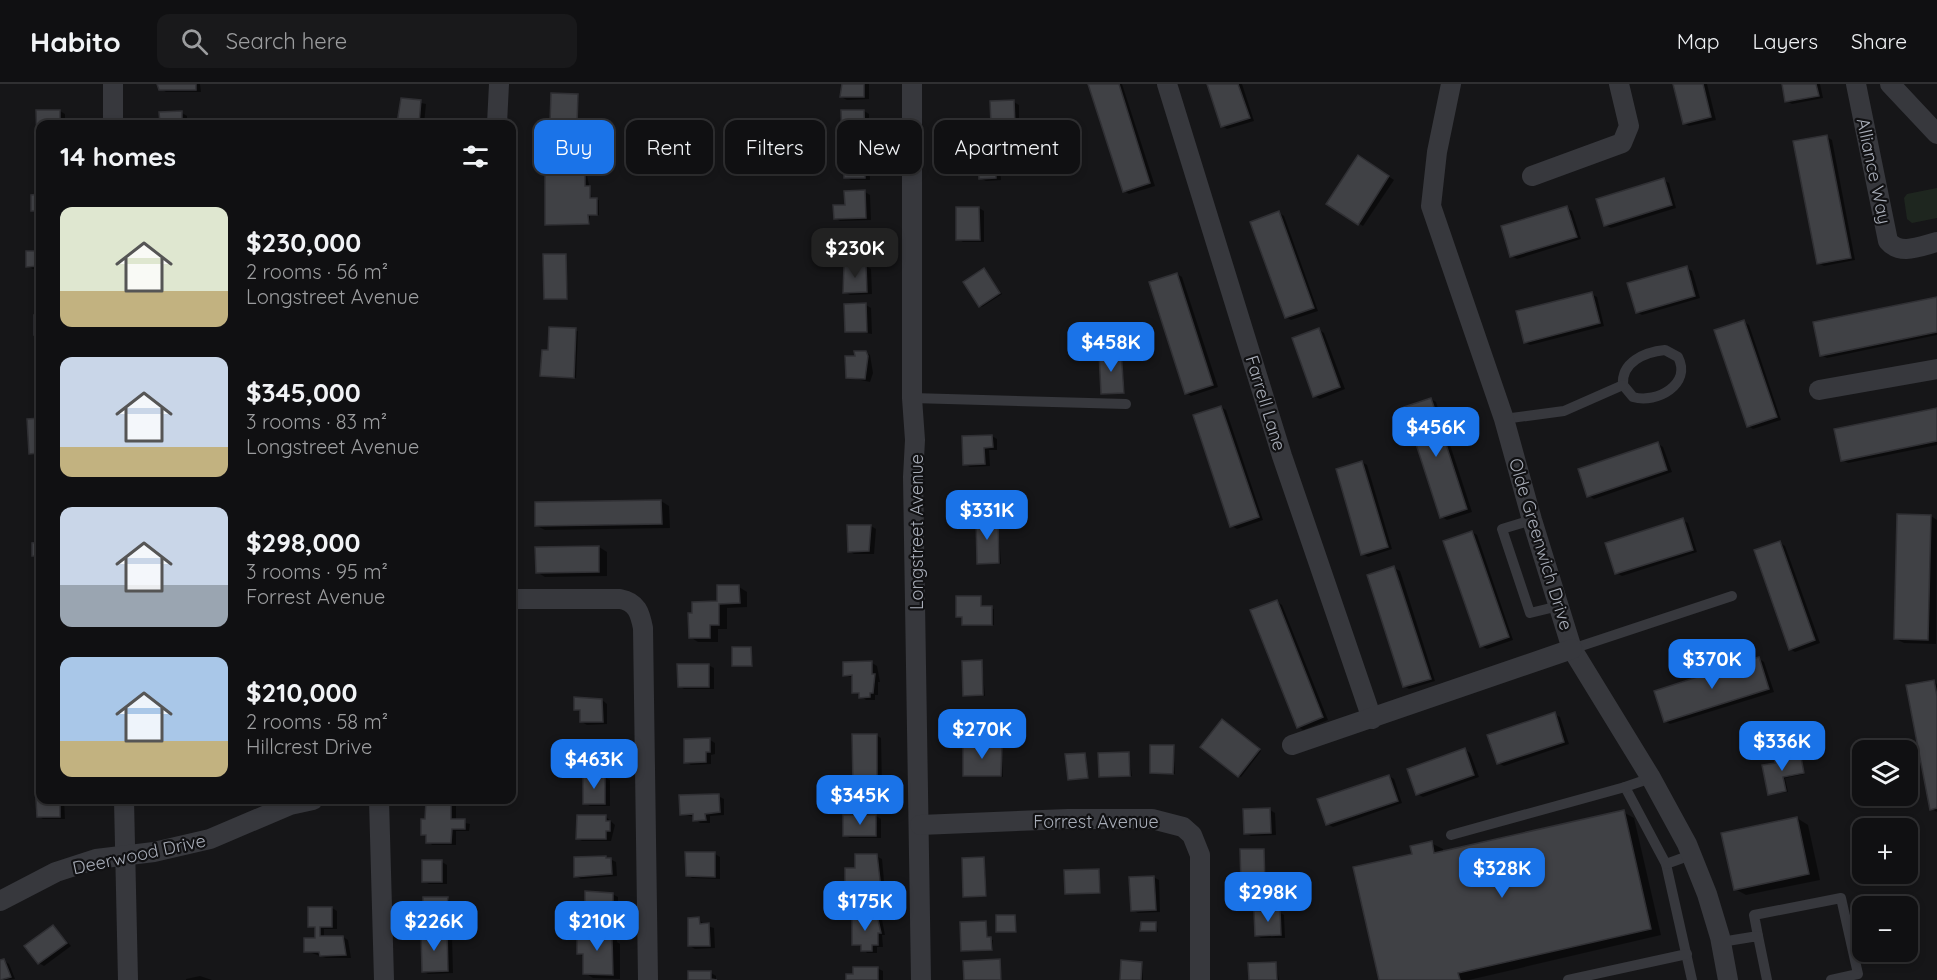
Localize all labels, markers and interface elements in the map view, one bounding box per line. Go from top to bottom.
search box [157,14,577,68]
text: Habito [30,24,121,59]
icon: search [178,25,211,58]
text: Search here [226,27,347,55]
text: Map [1677,28,1720,54]
text: Layers [1753,28,1818,54]
text: Share [1851,28,1907,54]
street label: Alliance Way [1852,116,1896,226]
chip: Buy [534,120,614,174]
chip: Rent [626,120,713,174]
chip: Filters [725,120,825,174]
chip: New [837,120,922,174]
chip: Apartment [934,120,1080,174]
text: 14 homes [60,140,176,173]
icon: filters [459,140,492,173]
text: $230,000 [246,226,361,259]
pin: $230K [813,228,897,279]
icon: home [108,231,180,303]
text: $230K [825,235,885,260]
text: 2 rooms · 56 m² [246,259,388,284]
text: Longstreet Avenue [246,284,419,309]
pin: $458K [1069,322,1153,373]
text: $458K [1081,329,1141,354]
street label: Farrell Lane [1241,352,1291,454]
text: $345,000 [246,376,361,409]
icon: home [108,381,180,453]
pin: $456K [1394,407,1478,458]
text: 3 rooms · 83 m² [246,409,387,434]
text: $456K [1406,414,1466,439]
text: Longstreet Avenue [246,434,419,459]
street label: Longstreet Avenue [905,454,928,610]
street label: Olde Greenwich Drive [1504,455,1578,633]
pin: $331K [945,490,1029,541]
text: $331K [960,497,1014,522]
text: $298,000 [246,526,360,559]
icon: home [108,531,180,603]
text: 3 rooms · 95 m² [246,559,388,584]
text: Forrest Avenue [246,584,385,609]
pin: $370K [1670,639,1754,690]
text: $370K [1682,646,1742,671]
text: $210,000 [246,676,357,709]
icon: home [108,681,180,753]
text: 2 rooms · 58 m² [246,709,388,734]
pin: $270K [940,709,1024,760]
text: $270K [952,716,1012,741]
pin: $336K [1740,721,1824,772]
text: $336K [1753,728,1811,753]
text: Hillcrest Drive [246,734,372,759]
pin: $463K [552,739,636,790]
map controls [1852,740,1918,962]
button: layers [1852,740,1918,806]
text: $463K [565,746,623,771]
pin: $345K [818,775,902,826]
text: $345K [830,782,890,807]
street label: Forrest Avenue [1033,810,1159,833]
button: + [1852,818,1918,884]
street label: Deerwood Drive [70,829,208,879]
pin: $328K [1460,848,1544,899]
text: $328K [1473,855,1531,880]
pin: $298K [1226,872,1310,923]
text: $298K [1239,879,1297,904]
pin: $175K [823,881,907,932]
text: $175K [837,888,893,913]
button: − [1852,896,1918,962]
pin: $226K [392,901,476,952]
pin: $210K [555,901,639,952]
text: $226K [405,908,463,933]
text: $210K [569,908,625,933]

